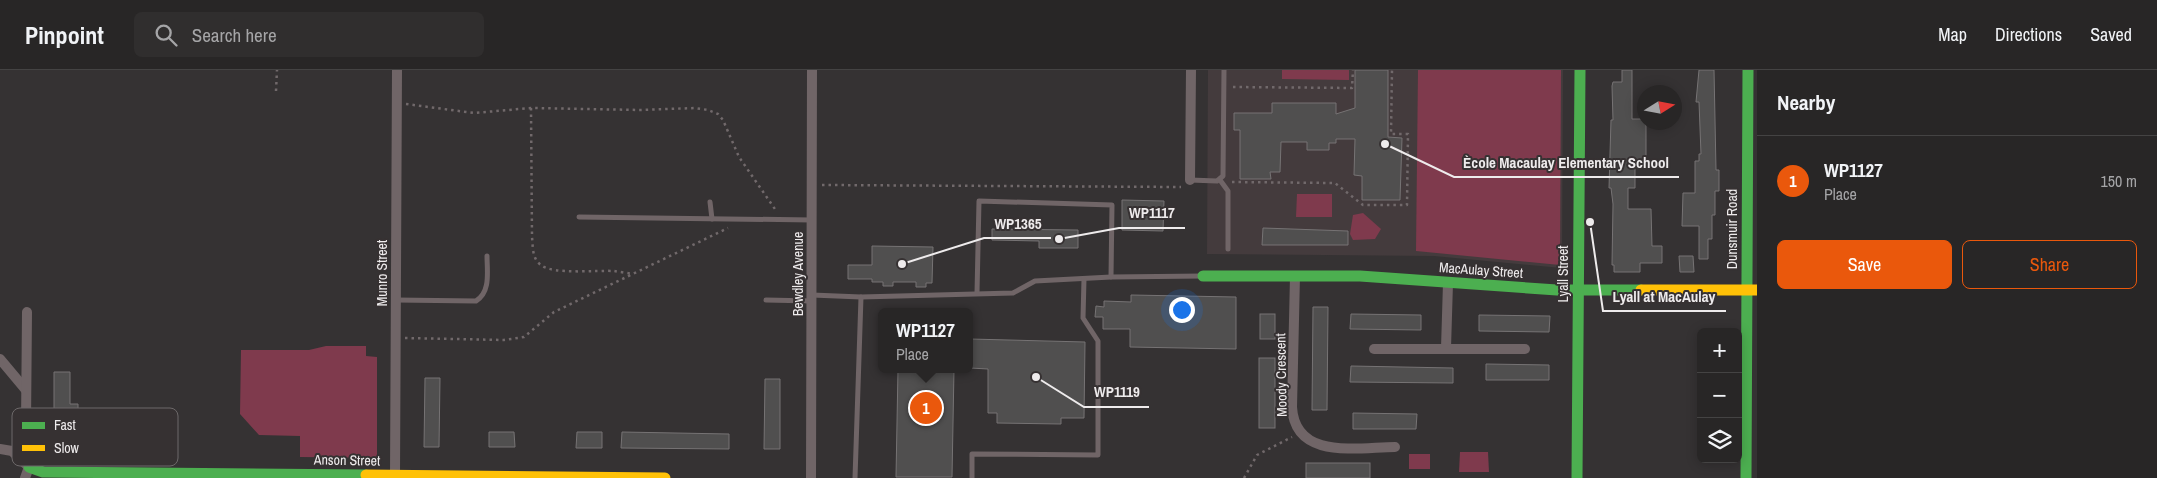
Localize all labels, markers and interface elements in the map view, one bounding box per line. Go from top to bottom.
search box [134,12,484,57]
text: Pinpoint [25,19,104,51]
icon: search [152,21,180,49]
text: Search here [192,22,277,48]
text: Map [1938,22,1967,47]
text: Directions [1995,22,2062,47]
text: Saved [2090,22,2132,47]
north arrow [1637,85,1682,130]
text: Nearby [1777,88,1835,117]
callout: Ècole Macaulay Elementary School [1454,147,1679,177]
text: Ècole Macaulay Elementary School [1463,152,1669,173]
text: WP1127 [1824,157,1883,183]
text: 1 [1789,170,1797,192]
text: 150 m [2101,170,2137,192]
text: Place [1824,183,1857,205]
street label: Dunsmuir Road [1723,189,1741,269]
callout: WP1117 [1119,198,1185,228]
text: WP1117 [1129,202,1175,223]
callout: WP1365 [984,208,1051,238]
text: WP1365 [994,213,1042,234]
street label: Bewdley Avenue [789,232,807,316]
street label: Munro Street [373,240,391,306]
button: Save [1777,240,1952,289]
button: Share [1962,240,2137,289]
street label: Lyall Street [1554,245,1572,303]
street label: MacAulay Street [1438,258,1524,282]
callout: Lyall at MacAulay [1603,281,1726,311]
text: Lyall at MacAulay [1613,286,1716,307]
your location [1169,297,1195,323]
popup [878,308,973,373]
text: WP1127 [896,317,955,343]
map controls [1697,328,1742,463]
button: + [1697,328,1742,373]
street label: Moody Crescent [1271,333,1291,417]
text: Place [896,343,929,365]
button: − [1697,373,1742,418]
callout: WP1119 [1084,377,1149,407]
text: WP1119 [1094,381,1140,402]
pin: 1 [910,389,942,427]
legend [12,408,178,466]
text: Fast [54,416,76,434]
button: layers [1697,418,1742,463]
text: Slow [54,439,80,457]
street label: Anson Street [313,450,380,470]

